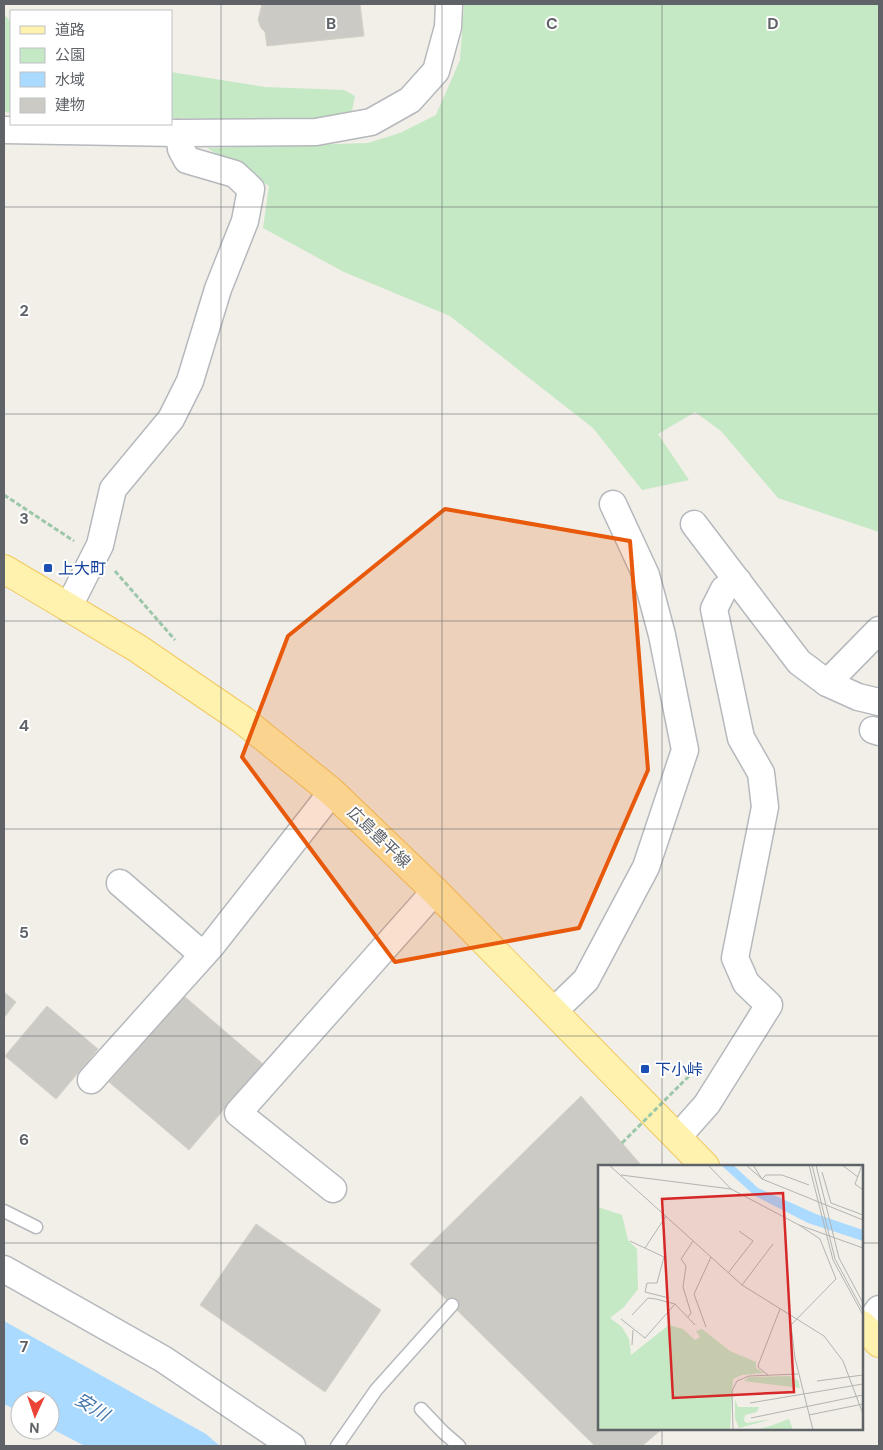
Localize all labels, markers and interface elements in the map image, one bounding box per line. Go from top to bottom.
legend [10,10,172,125]
text: B [326,13,336,34]
text: C [546,13,558,34]
text: D [767,13,779,34]
text: 道路 [55,20,85,40]
text: 公園 [55,45,85,65]
text: 水域 [55,70,85,90]
text: 建物 [55,95,85,115]
text: 2 [19,300,29,321]
text: 3 [19,508,29,529]
place label: 上大町 [58,558,106,579]
marker: 上大町 [42,562,54,574]
text: 4 [19,715,29,736]
street label: 広島豊平線 [343,802,415,872]
text: 5 [19,922,29,943]
place label: 下小峠 [655,1059,703,1080]
marker: 下小峠 [639,1063,651,1075]
text: 6 [19,1129,29,1150]
inset map [598,1165,863,1430]
text: 7 [20,1336,29,1357]
water label: 安川 [70,1387,115,1428]
north arrow [10,1390,60,1440]
text: N [29,1419,40,1437]

